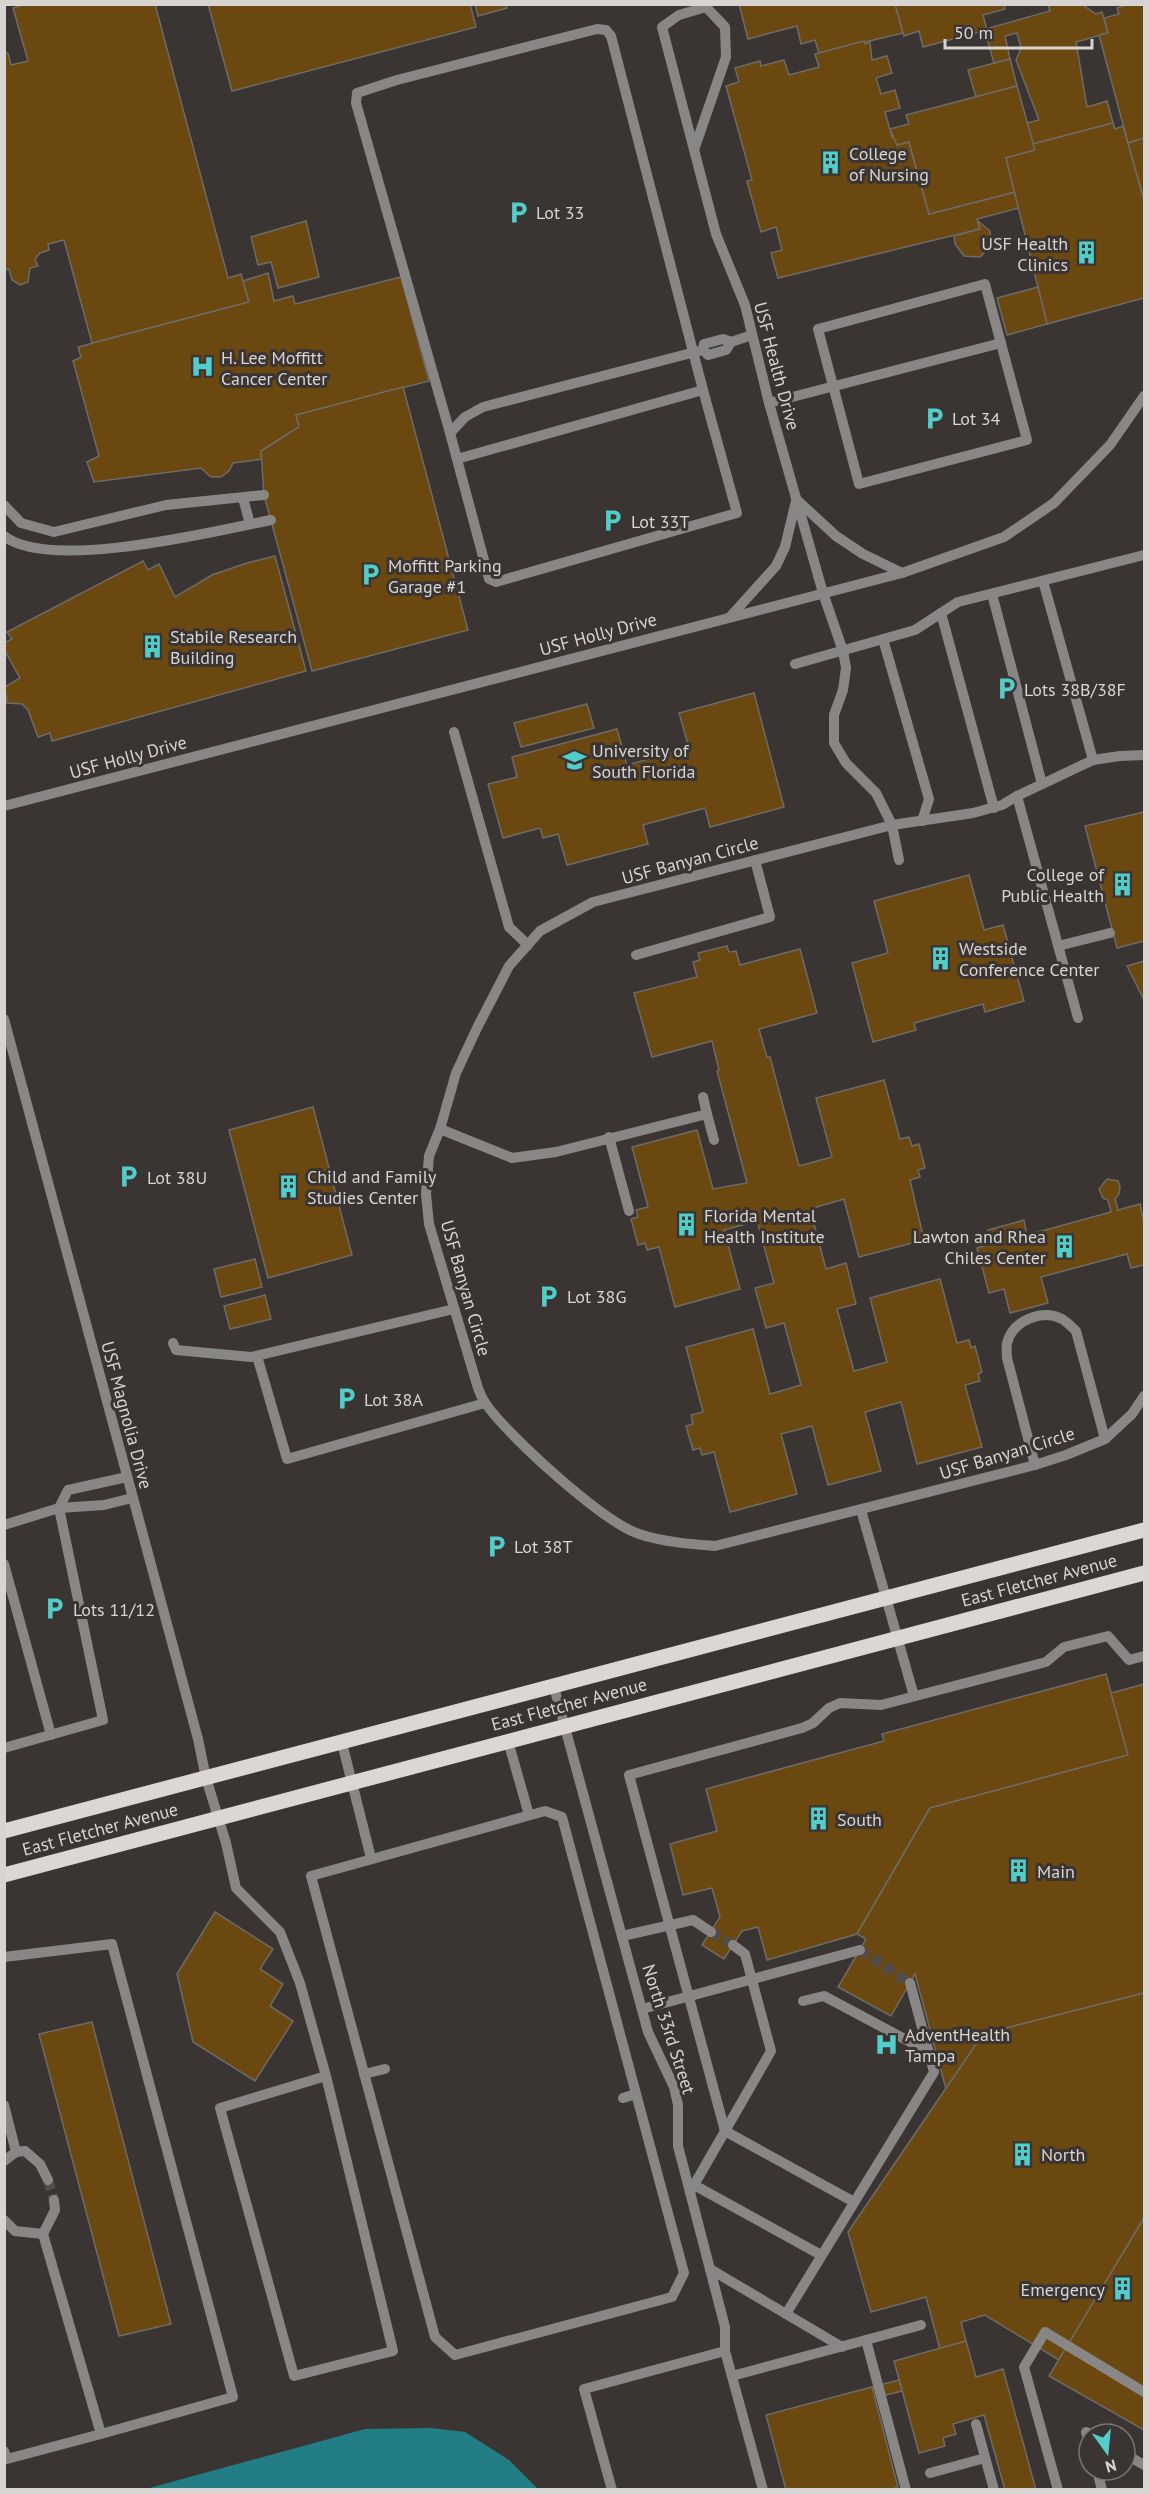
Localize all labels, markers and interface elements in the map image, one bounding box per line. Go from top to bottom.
scale bar [945,12,1092,50]
text: 50 m [954,21,993,44]
place label: College of Nursing [849,142,929,186]
building icon: College of Nursing [818,150,844,176]
parking icon: Lot 33 [505,199,531,225]
place label: Lot 33 [536,201,584,224]
place label: USF Health Clinics [981,232,1068,276]
building icon: USF Health Clinics [1073,240,1099,266]
street label: USF Health Drive [749,299,805,433]
place label: H. Lee Moffitt Cancer Center [221,346,327,390]
hospital icon: H. Lee Moffitt Cancer Center [190,354,216,380]
parking icon: Lot 34 [921,405,947,431]
place label: Lot 34 [952,407,1001,430]
parking icon: Lot 33T [600,508,626,534]
place label: Lot 33T [631,510,689,533]
place label: Moffitt Parking Garage #1 [388,554,502,598]
parking icon: Moffitt Parking Garage #1 [357,562,383,588]
street label: USF Holly Drive [537,607,659,661]
place label: Stabile Research Building [170,625,297,669]
building icon: Stabile Research Building [139,633,165,659]
parking icon: Lots 38B/38F [993,676,1019,702]
place label: Lots 38B/38F [1024,678,1126,701]
street label: USF Holly Drive [67,730,189,784]
place label: University of South Florida [592,739,695,783]
school or university icon: University of South Florida [561,747,587,773]
street label: USF Banyan Circle [619,831,761,889]
place label: College of Public Health [1001,863,1105,907]
building icon: College of Public Health [1109,871,1135,897]
place label: Westside Conference Center [959,937,1099,981]
building icon: Westside Conference Center [928,945,954,971]
parking icon: Lot 38U [116,1164,142,1190]
place label: Child and Family Studies Center [307,1165,437,1209]
place label: Lot 38U [147,1166,207,1189]
building icon: Child and Family Studies Center [276,1173,302,1199]
place label: Florida Mental Health Institute [704,1204,825,1248]
building icon: Florida Mental Health Institute [673,1212,699,1238]
street label: USF Banyan Circle [436,1217,496,1359]
place label: Lawton and Rhea Chiles Center [913,1225,1046,1269]
building icon: Lawton and Rhea Chiles Center [1051,1233,1077,1259]
parking icon: Lot 38G [536,1283,562,1309]
place label: Lot 38G [567,1285,626,1308]
street label: USF Magnolia Drive [96,1339,158,1491]
parking icon: Lot 38A [333,1386,359,1412]
place label: Lot 38A [364,1388,423,1411]
street label: USF Banyan Circle [937,1421,1077,1485]
parking icon: Lot 38T [483,1533,509,1559]
place label: Lot 38T [514,1535,572,1558]
street label: East Fletcher Avenue [959,1548,1119,1612]
parking icon: Lots 11/12 [42,1596,68,1622]
place label: Lots 11/12 [73,1598,155,1621]
street label: East Fletcher Avenue [489,1672,649,1736]
street label: East Fletcher Avenue [20,1797,180,1861]
building icon: South [806,1806,832,1832]
place label: South [837,1808,882,1831]
building icon: Main [1006,1858,1032,1884]
place label: Main [1037,1860,1075,1883]
street label: North 33rd Street [637,1961,701,2097]
place label: AdventHealth Tampa [905,2023,1010,2067]
hospital icon: AdventHealth Tampa [874,2031,900,2057]
building icon: North [1010,2141,1036,2167]
place label: North [1041,2143,1085,2166]
building icon: Emergency [1110,2276,1136,2302]
place label: Emergency [1021,2278,1106,2301]
north arrow [1077,2422,1137,2482]
text: N [1103,2455,1119,2478]

